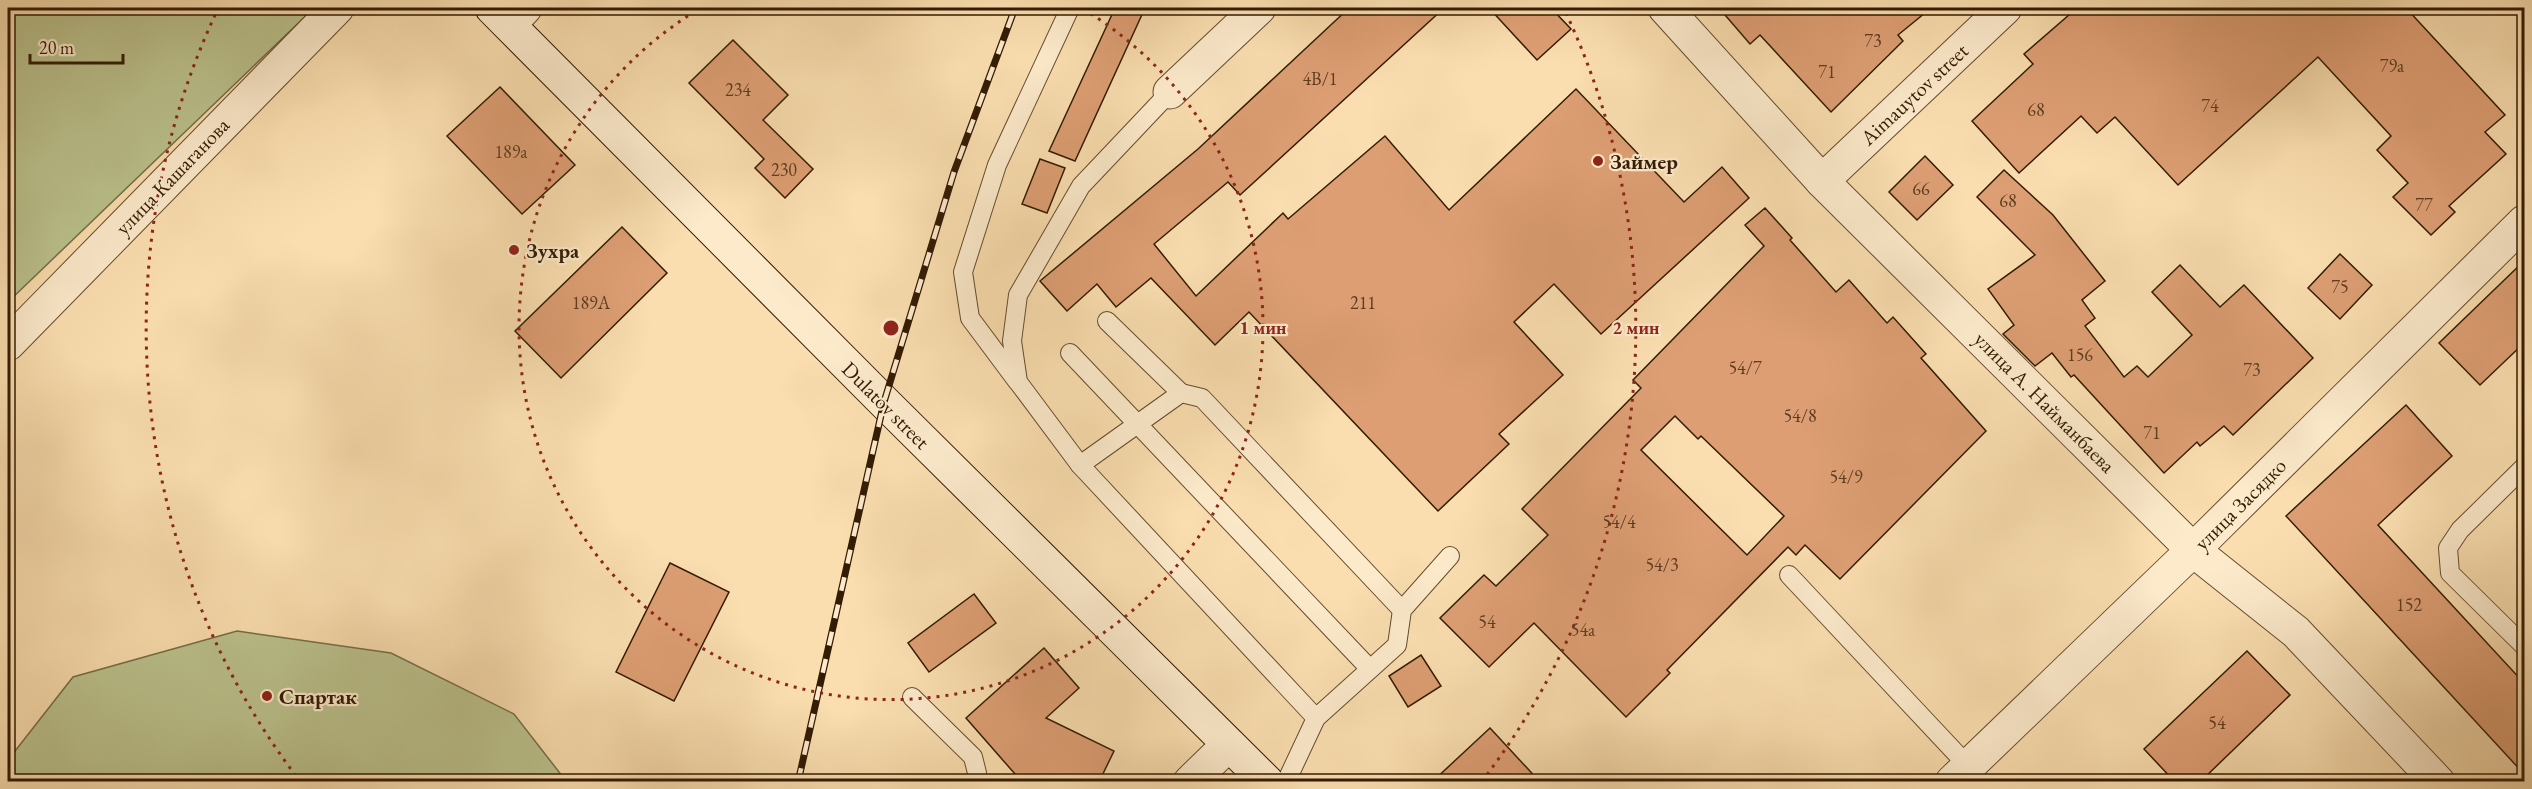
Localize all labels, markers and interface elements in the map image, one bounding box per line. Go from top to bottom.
scale bar [30,27,123,65]
house number: 73 [1864,29,1882,52]
text: 20 m [39,36,74,59]
street label: Aimauytov street [1854,37,1974,152]
house number: 79а [2380,54,2405,77]
house number: 71 [1818,60,1836,83]
house number: 4В/1 [1302,67,1338,90]
house number: 234 [725,78,751,101]
house number: 74 [2201,94,2219,117]
house number: 68 [2027,98,2045,121]
street label: улица Кашаганова [109,111,235,240]
house number: 189а [494,140,528,163]
place label: Займер [1610,148,1678,175]
marker: Займер [1591,154,1605,168]
house number: 230 [771,158,797,181]
house number: 66 [1912,177,1930,200]
house number: 68 [1999,189,2017,212]
house number: 77 [2415,193,2433,216]
place label: Зухра [526,237,580,264]
marker: Зухра [507,243,521,257]
house number: 75 [2331,275,2349,298]
house number: 189А [572,291,611,314]
house number: 211 [1350,291,1376,314]
text: 1 мин [1240,316,1287,339]
text: 2 мин [1613,316,1660,339]
centre of rings [881,318,901,338]
street label: улица А. Найманбаева [1969,326,2122,479]
house number: 156 [2067,343,2093,366]
street label: Dulatov street [836,355,936,455]
house number: 54/7 [1728,356,1762,379]
house number: 73 [2243,358,2261,381]
house number: 54/8 [1783,404,1817,427]
house number: 71 [2143,421,2161,444]
street label: улица Засядко [2188,452,2292,556]
house number: 54/9 [1829,465,1863,488]
house number: 54/4 [1602,510,1636,533]
house number: 54/3 [1645,553,1679,576]
house number: 152 [2396,593,2422,616]
house number: 54 [1478,610,1496,633]
house number: 54а [1571,618,1596,641]
place label: Спартак [279,683,357,710]
marker: Спартак [260,689,274,703]
house number: 54 [2208,711,2226,734]

